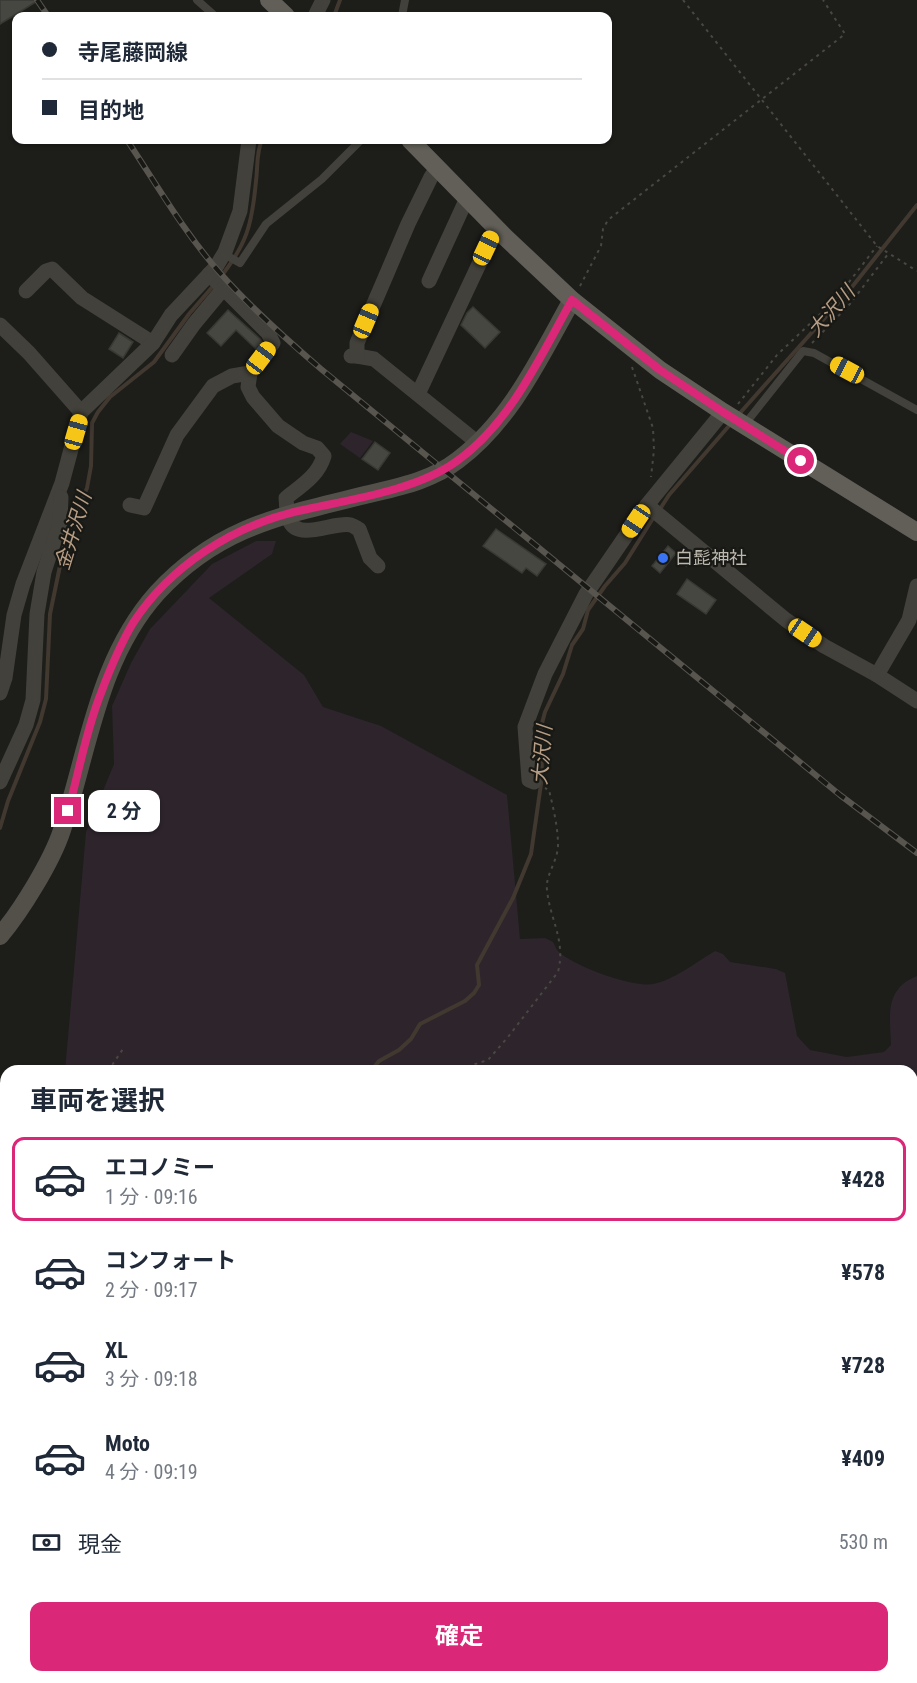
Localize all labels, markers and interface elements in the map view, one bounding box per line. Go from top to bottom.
text: 寺尾藤岡線 [78,40,188,65]
text: 目的地 [78,98,144,123]
car [470,228,502,268]
water label: 大沢川 [802,279,861,342]
car [351,301,381,341]
car [243,338,279,378]
car [827,354,867,386]
car [62,412,90,452]
route start [787,447,814,474]
water label: 金井沢川 [50,487,97,573]
car [618,501,654,541]
place label: 白髭神社 [675,547,747,568]
marker: 白髭神社 [656,551,670,565]
car [785,615,825,651]
water label: 大沢川 [527,722,557,786]
callout: 2 分 [89,790,161,832]
route end [54,797,81,824]
text: 2 分 [107,799,141,823]
text: 車両を選択 [30,1085,165,1117]
icon: car [33,1152,87,1206]
text: エコノミー [105,1155,215,1180]
text: ¥428 [841,1167,885,1192]
text: 1 分 · 09:16 [105,1185,198,1209]
icon: car [33,1245,87,1299]
text: コンフォート [105,1248,236,1273]
text: ¥578 [841,1260,885,1285]
text: 2 分 · 09:17 [105,1278,198,1302]
icon: car [33,1338,87,1392]
text: XL [105,1338,128,1363]
text: ¥728 [841,1353,885,1378]
text: 3 分 · 09:18 [105,1367,198,1391]
icon: car [33,1431,87,1485]
text: Moto [105,1431,150,1456]
text: ¥409 [841,1446,885,1471]
text: 4 分 · 09:19 [105,1460,198,1484]
icon: cash [30,1526,63,1559]
text: 530 m [839,1530,888,1554]
text: 現金 [78,1532,122,1557]
button: 確定 [30,1602,888,1671]

